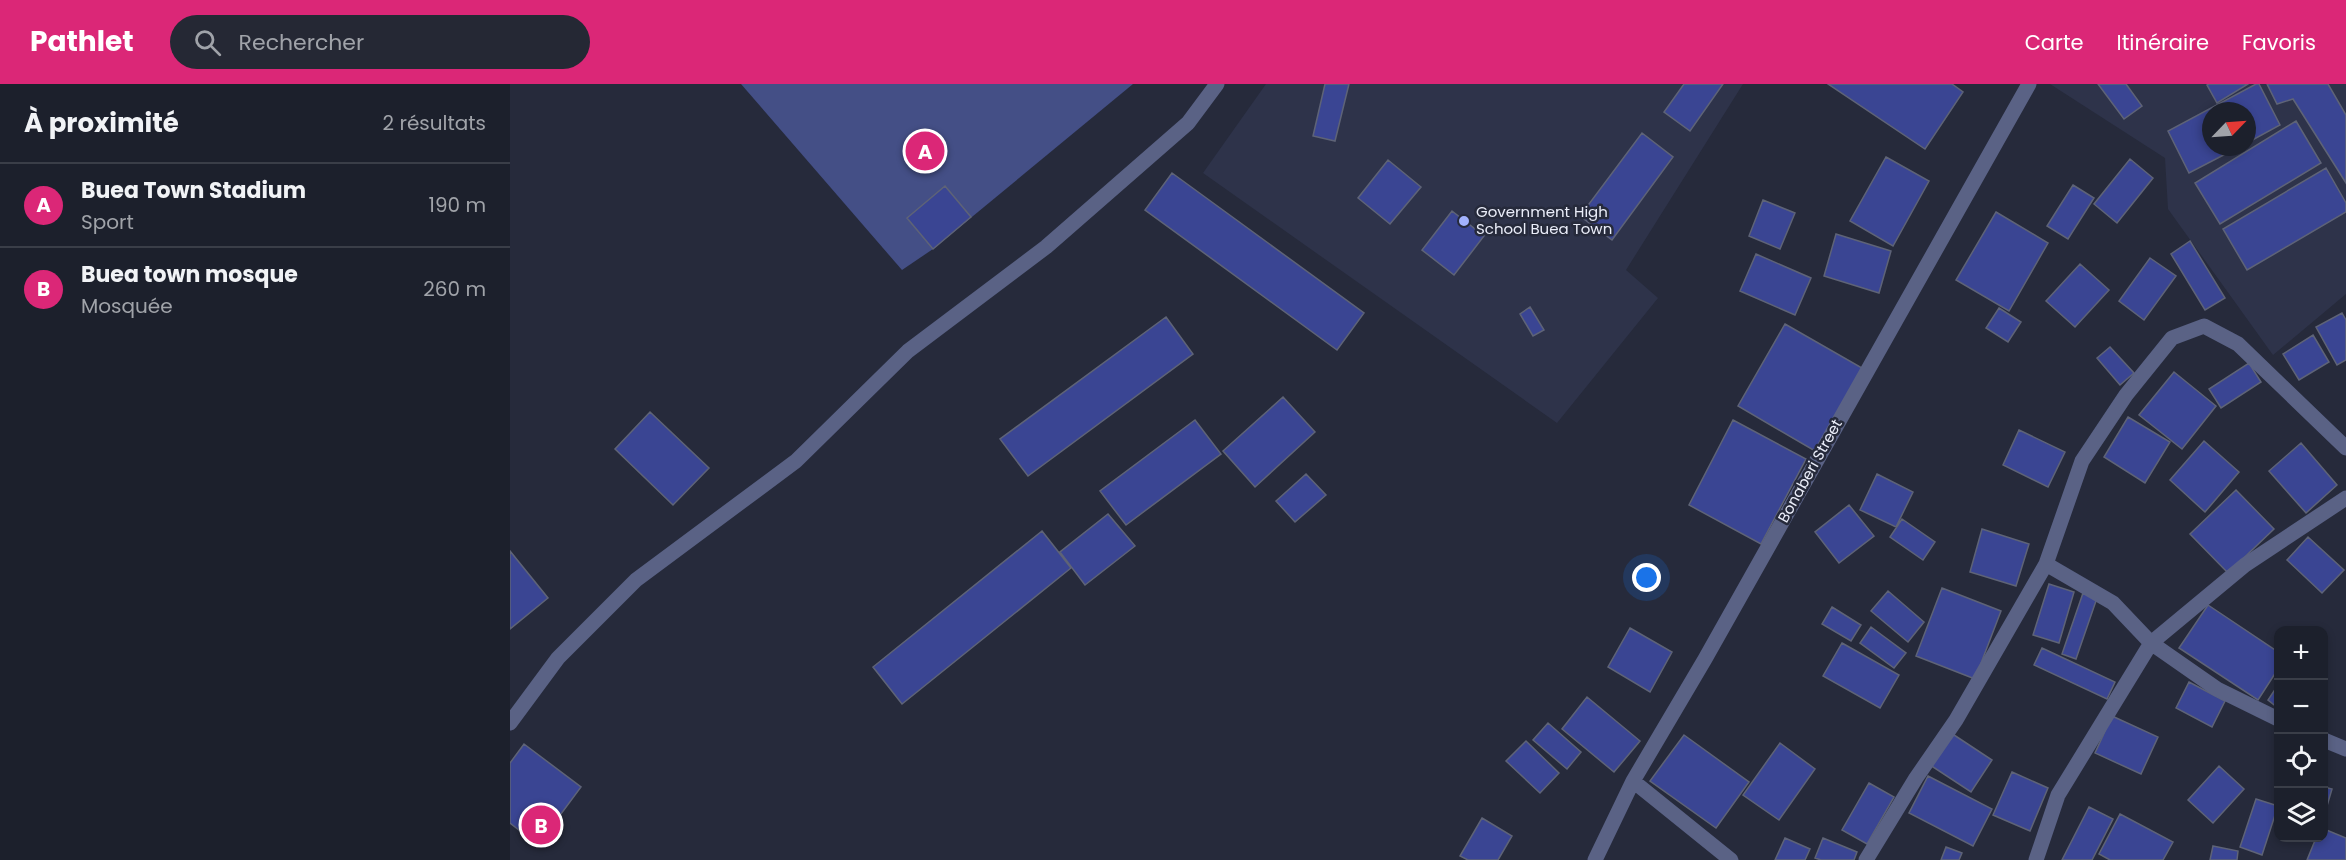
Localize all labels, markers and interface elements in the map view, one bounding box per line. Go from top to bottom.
search box [170,15,590,69]
text: Pathlet [30,22,134,61]
icon: search [191,26,224,59]
text: Rechercher [239,27,364,58]
text: Carte [2025,28,2084,57]
text: Itinéraire [2117,28,2209,57]
text: Favoris [2242,28,2316,57]
north arrow [2202,102,2256,156]
text: À proximité [24,105,179,141]
text: 2 résultats [383,109,486,137]
pin: A [906,128,944,174]
text: Buea Town Stadium [81,175,306,206]
text: A [36,191,51,219]
text: 190 m [429,191,486,219]
place label: Government High School Buea Town [1476,201,1612,239]
text: Sport [81,208,134,236]
marker: Government High School Buea Town [1457,214,1471,228]
text: Buea town mosque [81,259,298,290]
text: B [37,275,50,303]
text: 260 m [423,275,486,303]
text: Mosquée [81,292,173,320]
street label: Bonaberi Street [1772,415,1847,526]
your location [1632,563,1661,592]
map controls [2274,626,2328,842]
button: + [2274,626,2328,680]
button: − [2274,680,2328,734]
button: locate [2274,734,2328,788]
button: layers [2274,788,2328,842]
pin: B [522,802,561,848]

